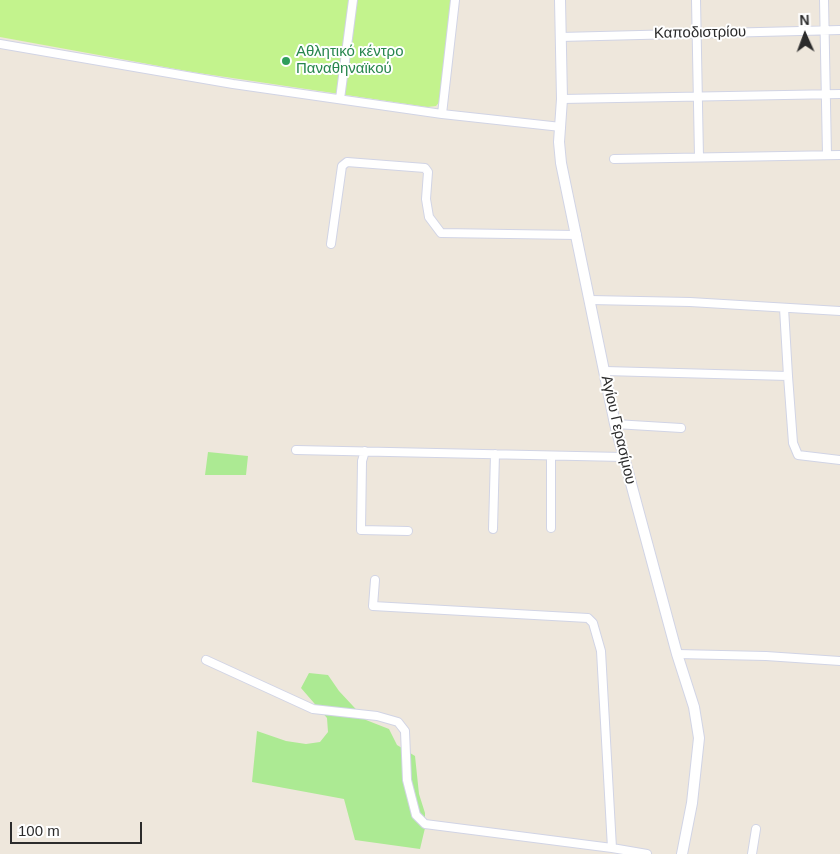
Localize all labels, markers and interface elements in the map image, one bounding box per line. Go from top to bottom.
north arrow [780,10,830,60]
text: N [799,12,810,28]
street label: Καποδιστρίου [654,23,746,43]
place label: Αθλητικό κέντρο Παναθηναϊκού [296,43,403,78]
marker: Αθλητικό κέντρο Παναθηναϊκού [280,55,292,67]
street label: Αγίου Γερασίμου [597,374,639,486]
scale bar [12,812,145,844]
text: 100 m [18,822,60,839]

